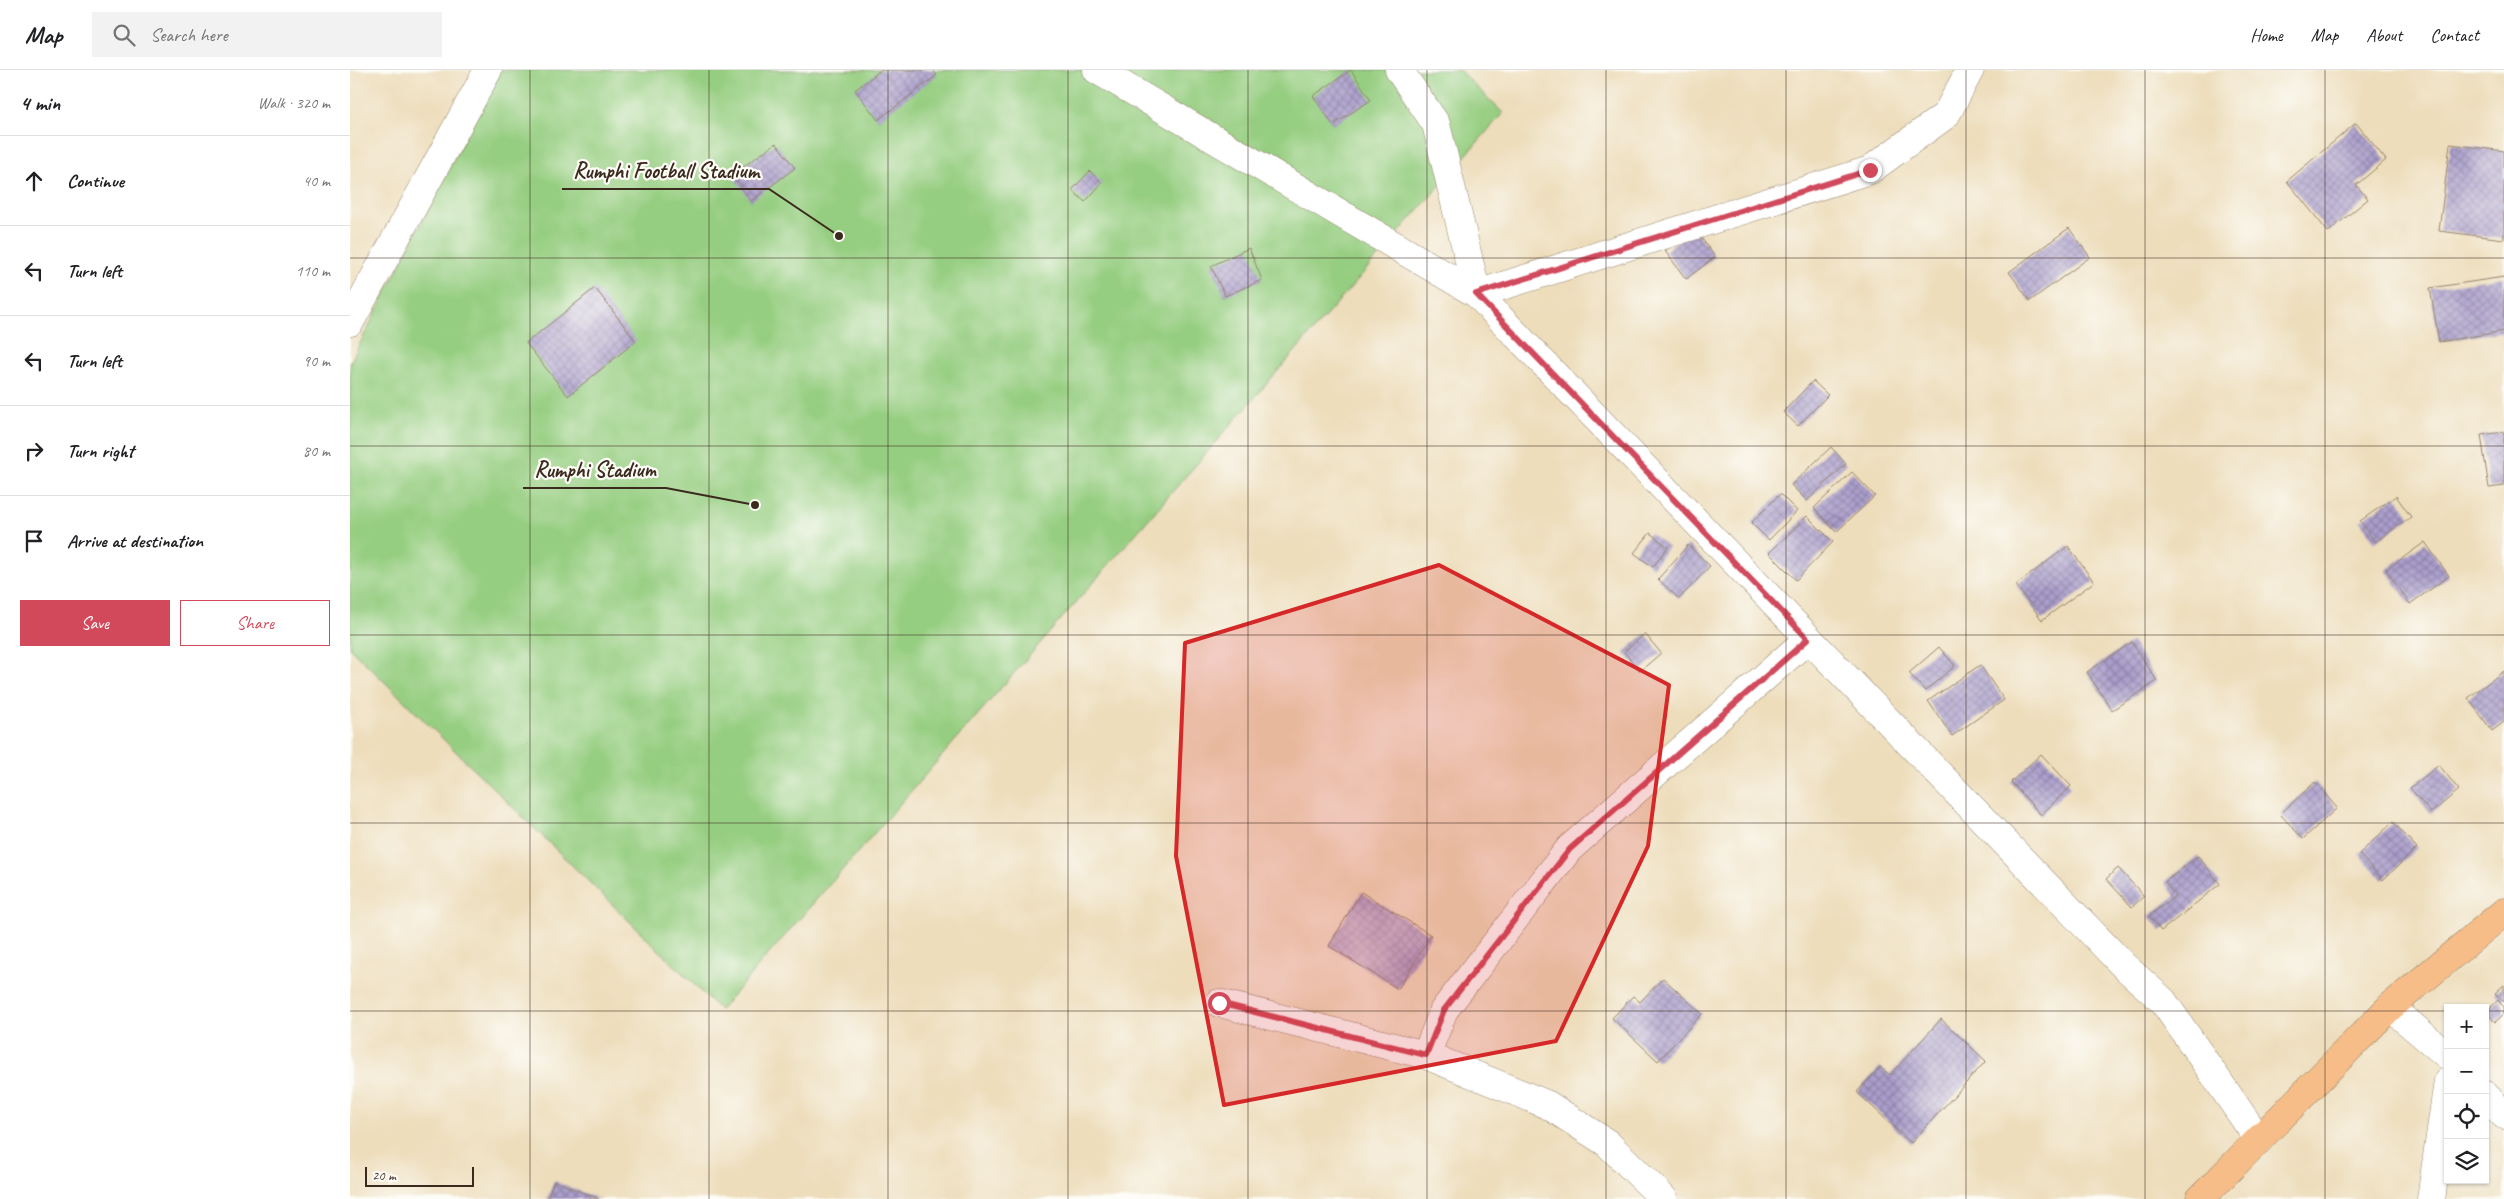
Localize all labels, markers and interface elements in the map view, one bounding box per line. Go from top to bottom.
search box [92,12,442,57]
text: Map [25,20,62,50]
icon: search [110,21,138,49]
text: Search here [150,23,228,47]
text: Home [2250,24,2283,46]
text: Map [2311,24,2338,46]
text: About [2366,24,2402,46]
text: Contact [2430,24,2479,46]
text: 4 min [20,90,60,116]
text: Walk · 320 m [258,93,330,113]
callout: Rumphi Football Stadium [562,152,769,189]
text: Rumphi Football Stadium [573,157,762,185]
route end [1859,159,1882,182]
icon: ahead [20,167,48,195]
text: Continue [67,169,124,193]
text: 40 m [303,171,330,191]
icon: left [20,257,48,285]
text: Turn left [67,259,122,283]
text: 110 m [296,261,330,281]
icon: left [20,347,48,375]
text: Turn left [67,349,122,373]
text: 90 m [303,351,330,371]
icon: right [20,437,48,465]
text: Turn right [67,439,134,463]
text: 80 m [303,441,330,461]
callout: Rumphi Stadium [523,451,666,488]
text: Rumphi Stadium [534,456,657,484]
icon: arrive [20,527,48,555]
text: Arrive at destination [67,529,203,553]
button: Save [20,600,170,646]
button: Share [180,600,330,646]
route start [1208,992,1231,1015]
map controls [2444,1004,2489,1184]
button: + [2444,1004,2489,1049]
button: − [2444,1049,2489,1094]
button: locate [2444,1094,2489,1139]
button: layers [2444,1139,2489,1184]
scale bar [365,1164,474,1187]
text: 20 m [372,1167,396,1184]

